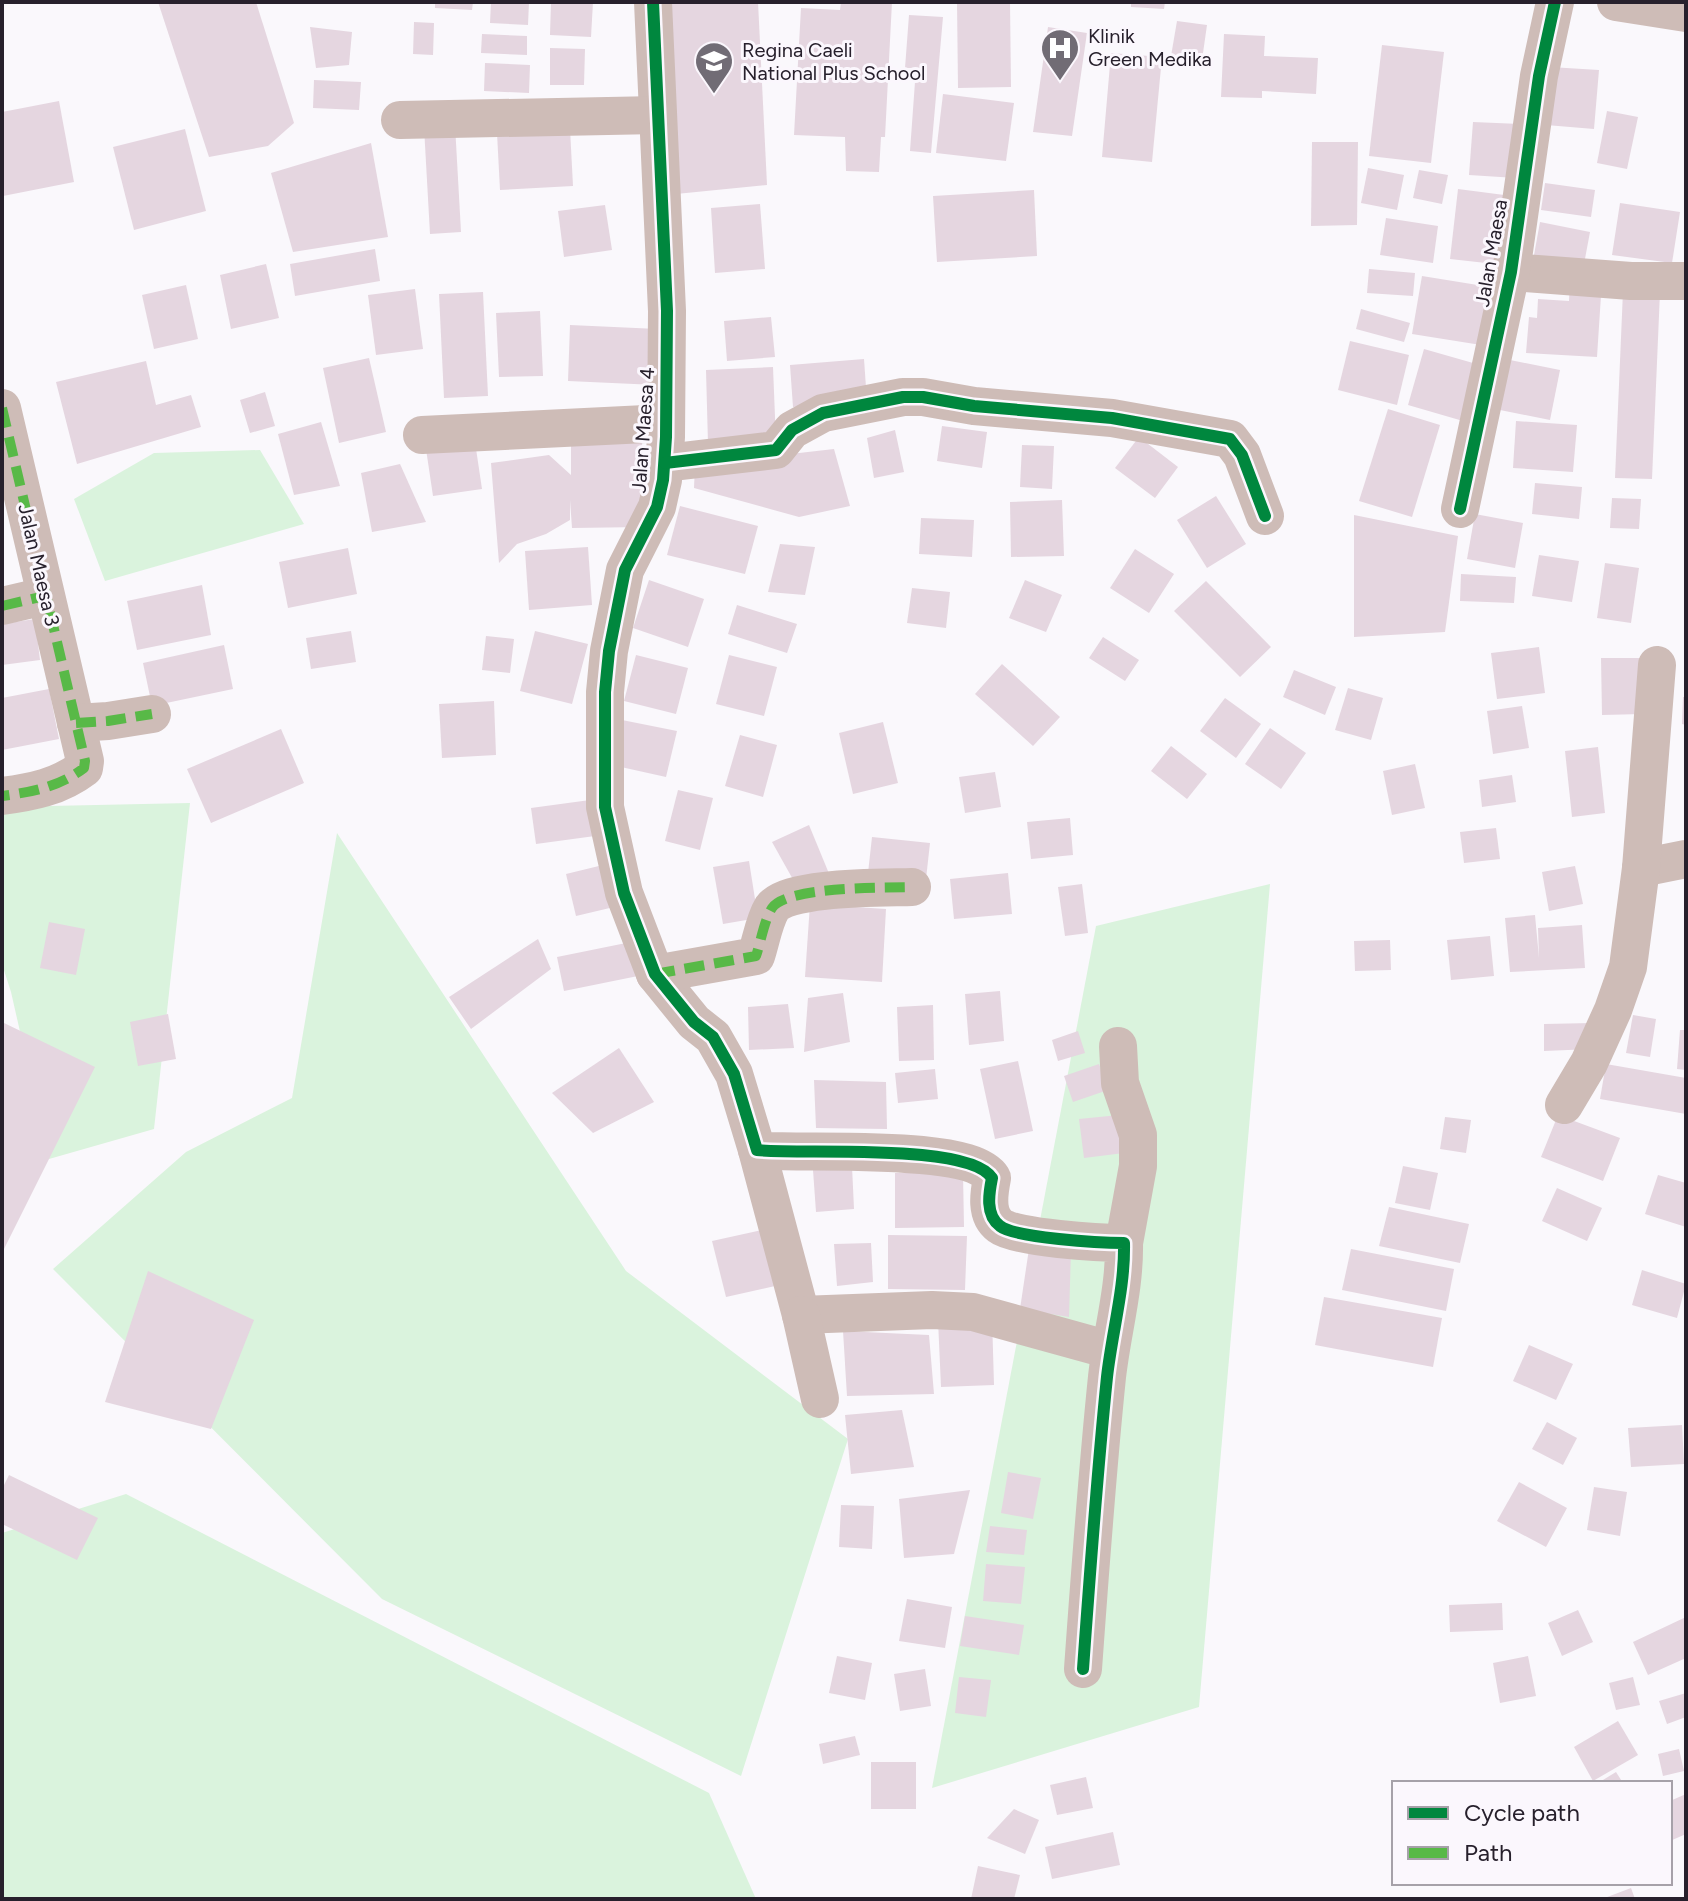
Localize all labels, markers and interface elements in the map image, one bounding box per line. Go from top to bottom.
place label: Klinik Green Medika [1088,24,1212,71]
hospital icon: Klinik Green Medika [1039,27,1081,82]
place label: Regina Caeli National Plus School [742,38,925,85]
school or university icon: Regina Caeli National Plus School [693,40,735,95]
street label: Jalan Maesa [1470,197,1512,309]
street label: Jalan Maesa 4 [627,366,659,494]
street label: Jalan Maesa 3 [13,502,65,628]
legend [1392,1781,1672,1885]
text: Cycle path [1464,1798,1580,1827]
text: Path [1464,1838,1512,1867]

